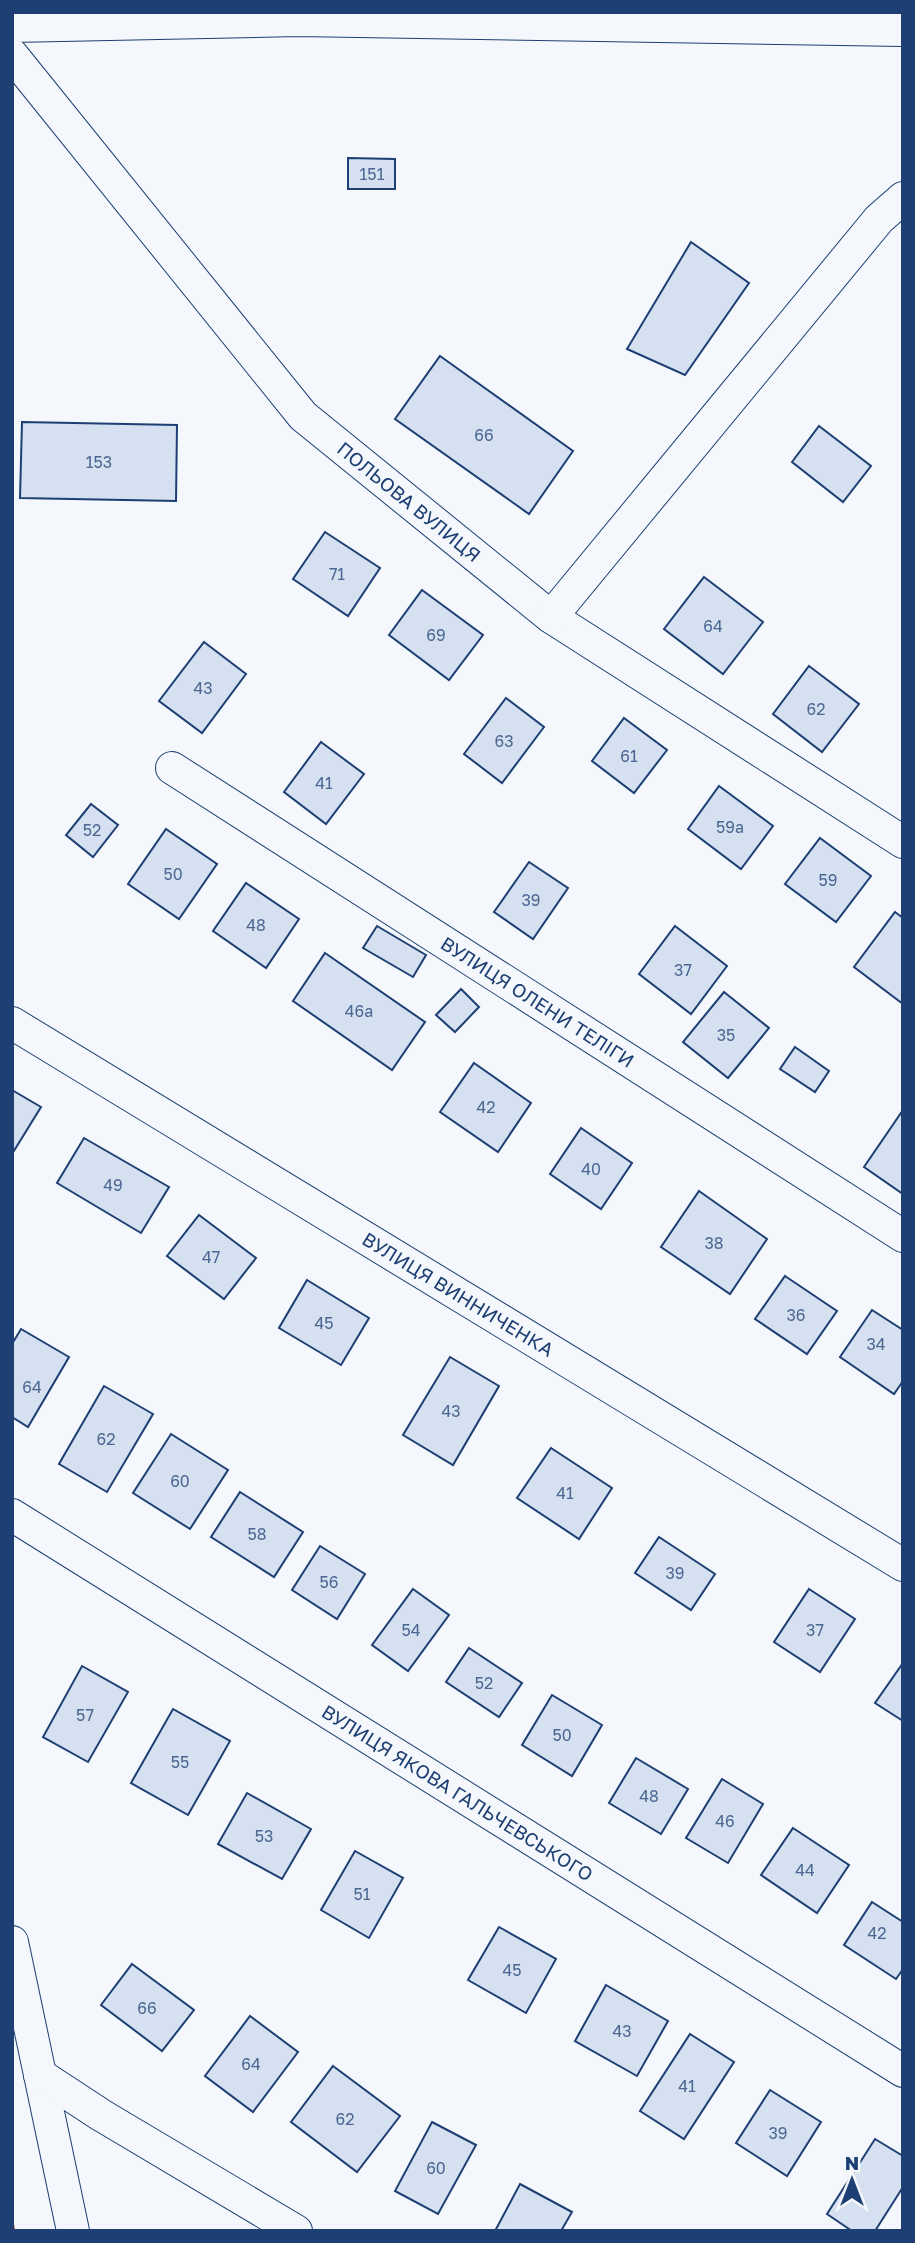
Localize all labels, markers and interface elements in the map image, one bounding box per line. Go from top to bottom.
house number: 151 [360,164,385,184]
house number: 66 [474,425,494,445]
street label: ПОЛЬОВА ВУЛИЦЯ [333,437,485,566]
house number: 153 [86,452,112,472]
house number: 71 [329,564,345,584]
house number: 64 [703,616,723,636]
house number: 69 [426,625,446,645]
house number: 43 [193,678,213,698]
house number: 62 [807,699,825,719]
house number: 63 [494,731,514,751]
house number: 61 [620,746,638,766]
house number: 41 [315,773,333,793]
house number: 59а [716,817,744,837]
house number: 52 [83,820,101,840]
house number: 50 [163,864,183,884]
house number: 59 [819,870,837,890]
house number: 39 [521,890,541,910]
house number: 48 [246,915,266,935]
street label: ВУЛИЦЯ ОЛЕНИ ТЕЛІГИ [437,931,639,1072]
house number: 37 [674,960,692,980]
house number: 46а [345,1001,373,1021]
house number: 35 [717,1025,735,1045]
house number: 42 [476,1097,496,1117]
house number: 40 [581,1159,601,1179]
house number: 49 [103,1175,123,1195]
street label: ВУЛИЦЯ ВИННИЧЕНКА [358,1227,558,1361]
house number: 38 [704,1233,724,1253]
house number: 47 [202,1247,220,1267]
house number: 36 [786,1305,806,1325]
house number: 45 [314,1313,334,1333]
house number: 34 [866,1334,886,1354]
house number: 64 [22,1377,42,1397]
house number: 43 [441,1401,461,1421]
house number: 62 [97,1429,115,1449]
house number: 60 [170,1471,190,1491]
house number: 41 [556,1483,574,1503]
house number: 58 [247,1524,267,1544]
house number: 39 [665,1563,685,1583]
house number: 56 [320,1572,338,1592]
house number: 54 [401,1620,421,1640]
house number: 37 [806,1620,824,1640]
house number: 52 [475,1673,493,1693]
street label: ВУЛИЦЯ ЯКОВА ГАЛЬЧЕВСЬКОГО [318,1699,597,1886]
house number: 57 [76,1705,94,1725]
house number: 50 [552,1725,572,1745]
house number: 55 [171,1752,189,1772]
house number: 48 [639,1786,659,1806]
house number: 46 [715,1811,735,1831]
house number: 53 [255,1826,273,1846]
house number: 44 [795,1860,815,1880]
house number: 51 [353,1884,371,1904]
house number: 42 [867,1923,887,1943]
house number: 45 [502,1960,522,1980]
house number: 66 [137,1998,157,2018]
house number: 43 [612,2021,632,2041]
house number: 64 [241,2054,261,2074]
house number: 41 [678,2076,696,2096]
house number: 62 [336,2109,354,2129]
house number: 39 [768,2123,788,2143]
north arrow [817,2145,887,2215]
text: N [845,2151,859,2174]
house number: 60 [426,2158,446,2178]

